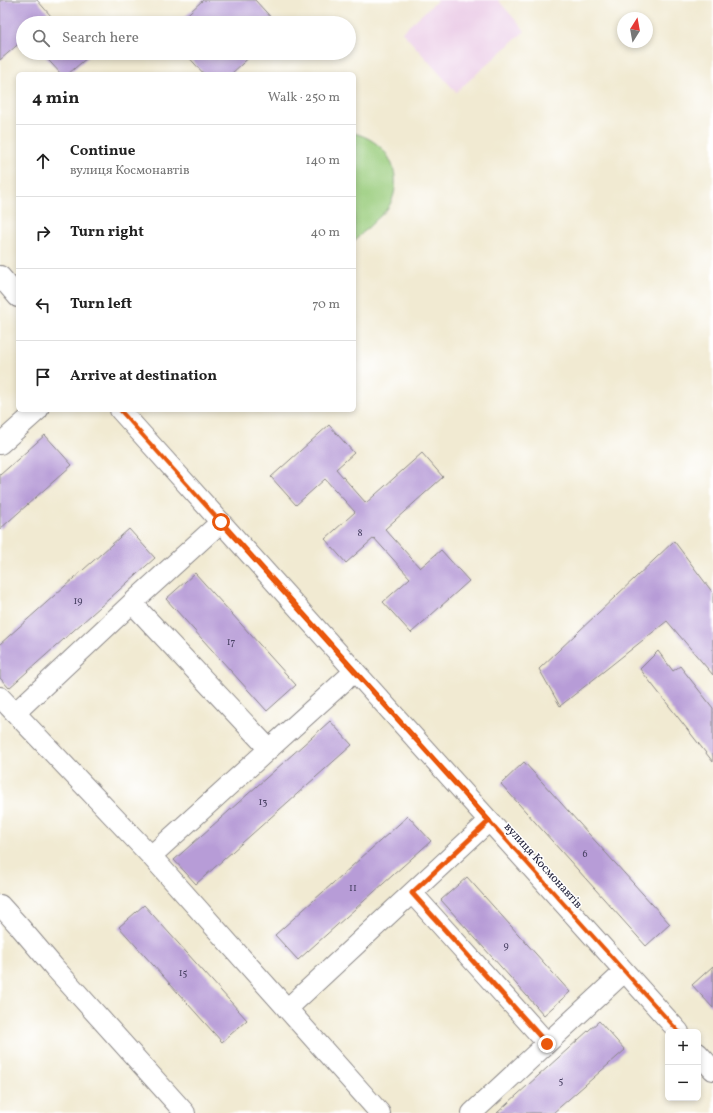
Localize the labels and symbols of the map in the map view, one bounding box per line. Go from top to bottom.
north arrow [617,12,653,48]
route start [212,513,230,531]
house number: 8 [357,526,363,540]
house number: 19 [73,594,83,608]
house number: 17 [227,635,236,649]
house number: 13 [258,795,268,809]
street label: вулиця Космонавтів [500,820,586,912]
house number: 6 [582,847,588,861]
house number: 11 [349,881,357,895]
house number: 9 [503,939,509,953]
house number: 15 [179,966,188,980]
route end [538,1035,556,1053]
house number: 5 [559,1074,564,1088]

